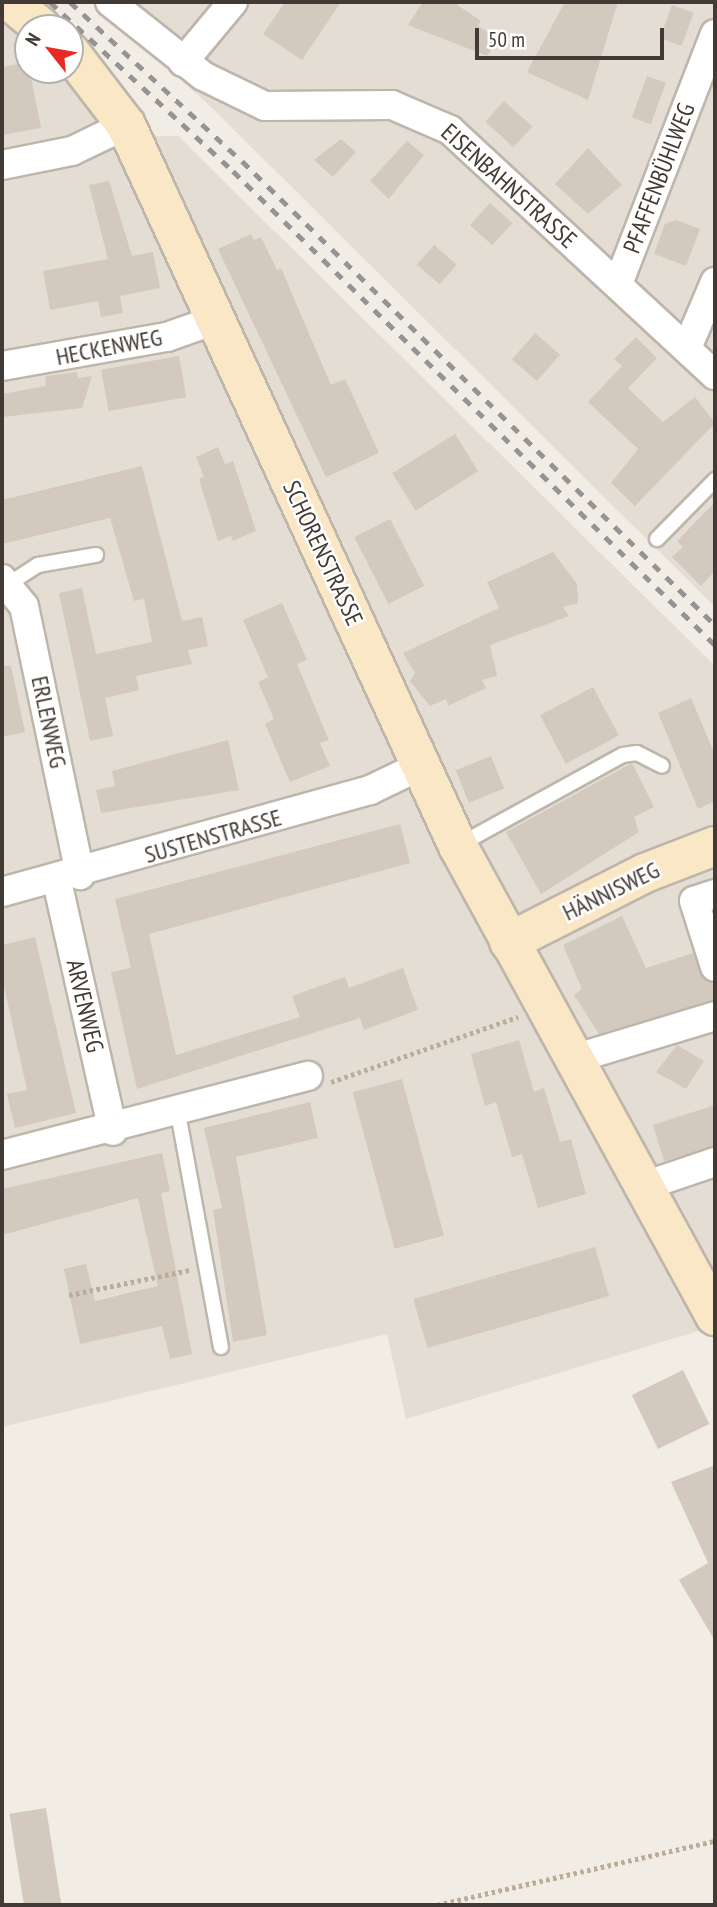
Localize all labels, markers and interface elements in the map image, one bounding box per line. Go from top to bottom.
north arrow [14,14,84,84]
scale bar [479,14,668,58]
text: 50 m [488,26,525,53]
text: N [20,29,46,50]
street label: PFAFFENBÜHLWEG [617,99,701,257]
street label: EISENBAHNSTRASSE [435,118,583,254]
street label: HECKENWEG [54,323,164,371]
street label: SCHORENSTRASSE [277,476,369,630]
street label: ERLENWEG [25,673,73,771]
street label: SUSTENSTRASSE [141,803,285,869]
street label: HÄNNISWEG [558,855,664,927]
street label: ARVENWEG [60,957,110,1055]

